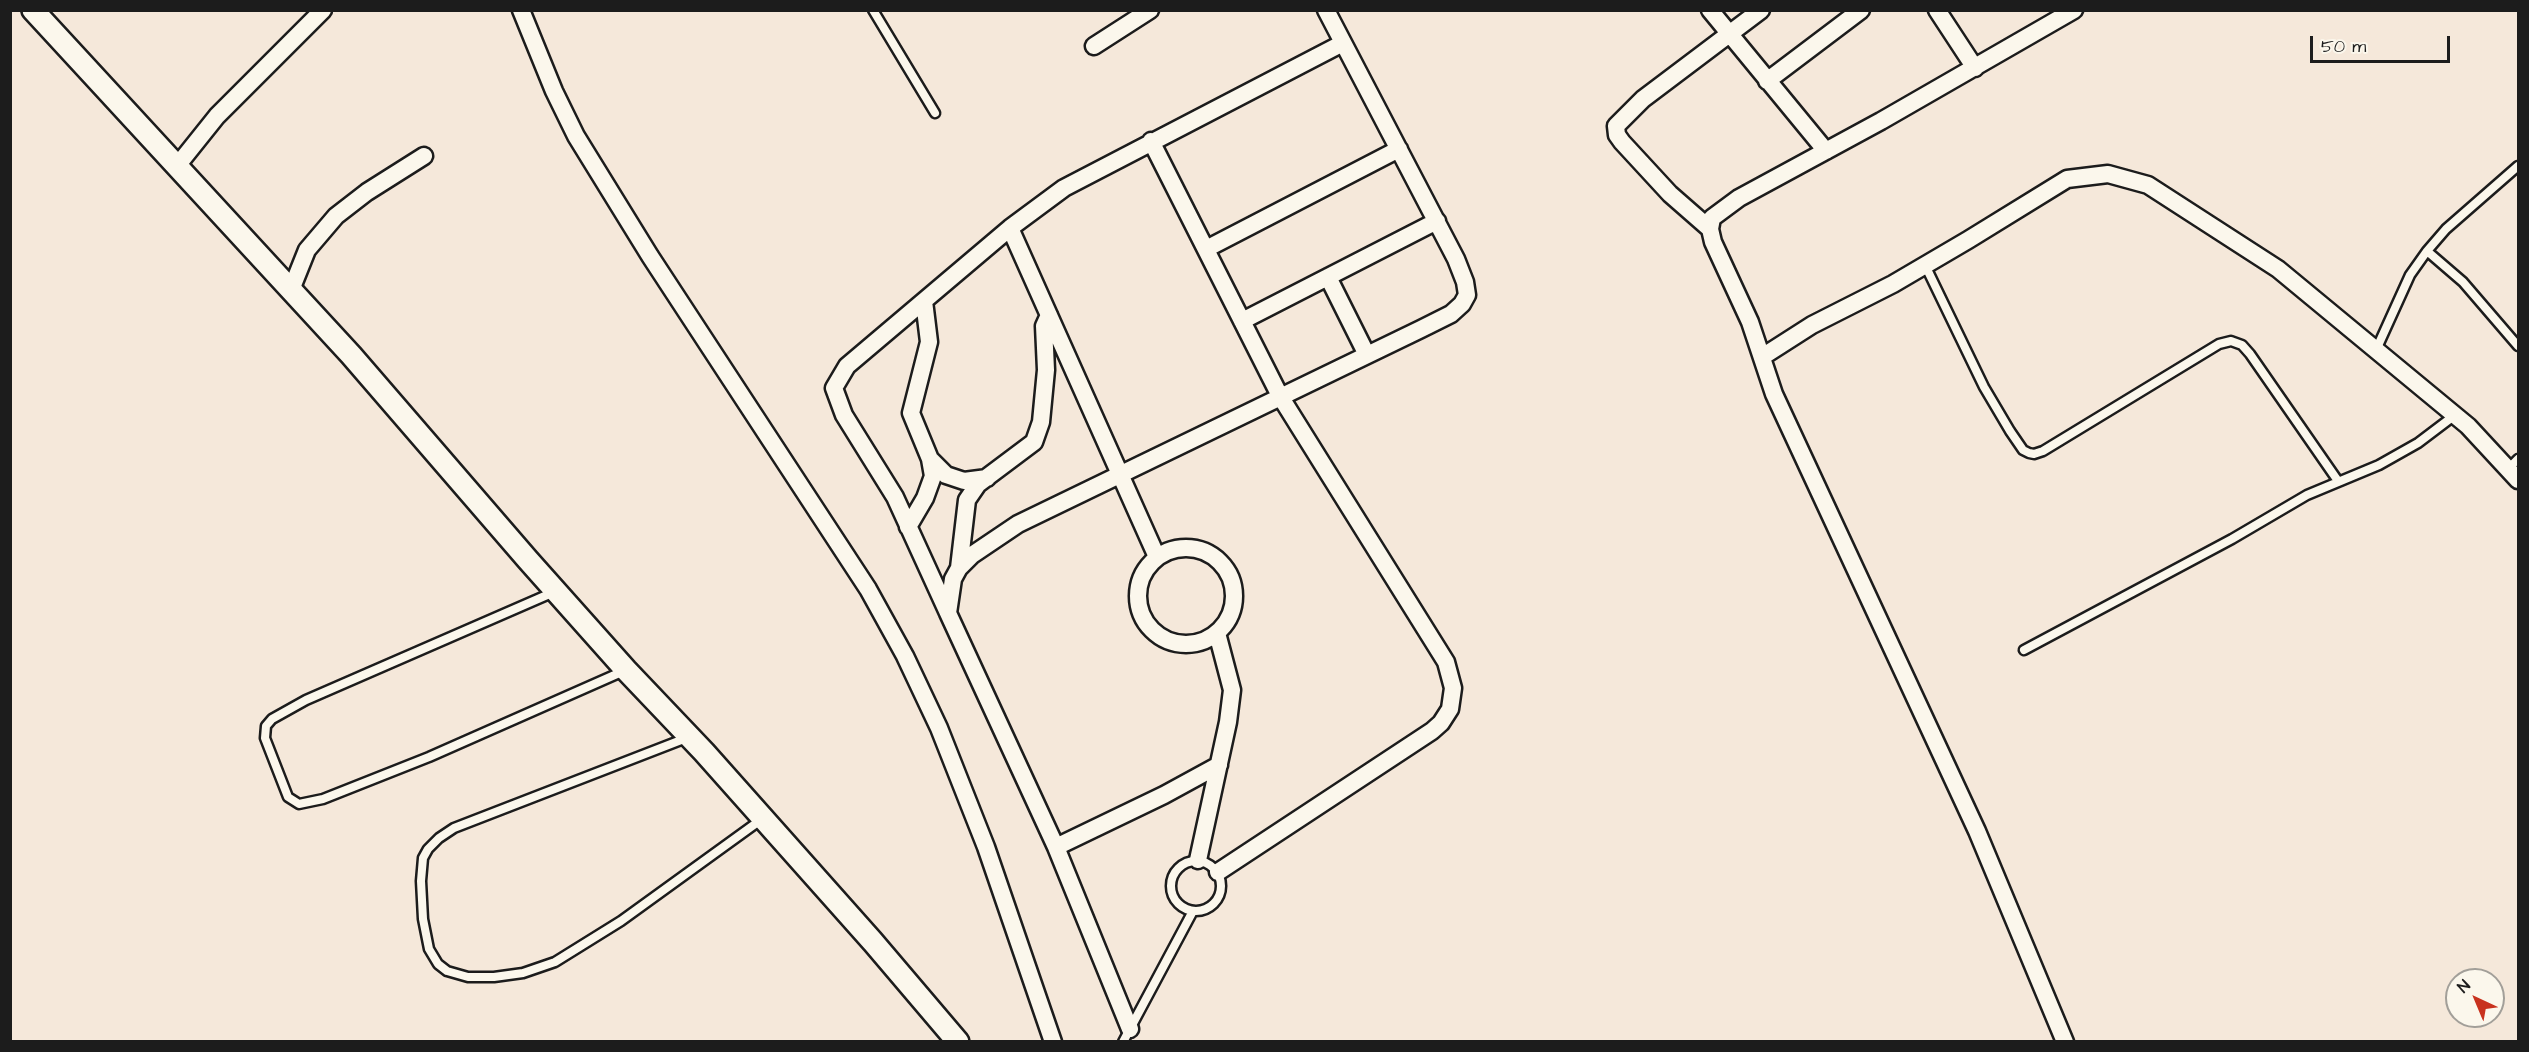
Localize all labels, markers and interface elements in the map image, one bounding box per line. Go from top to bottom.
scale bar [2313,24,2452,62]
text: 50 m [2321,34,2366,59]
north arrow [2445,968,2505,1028]
text: N [2453,975,2475,998]

